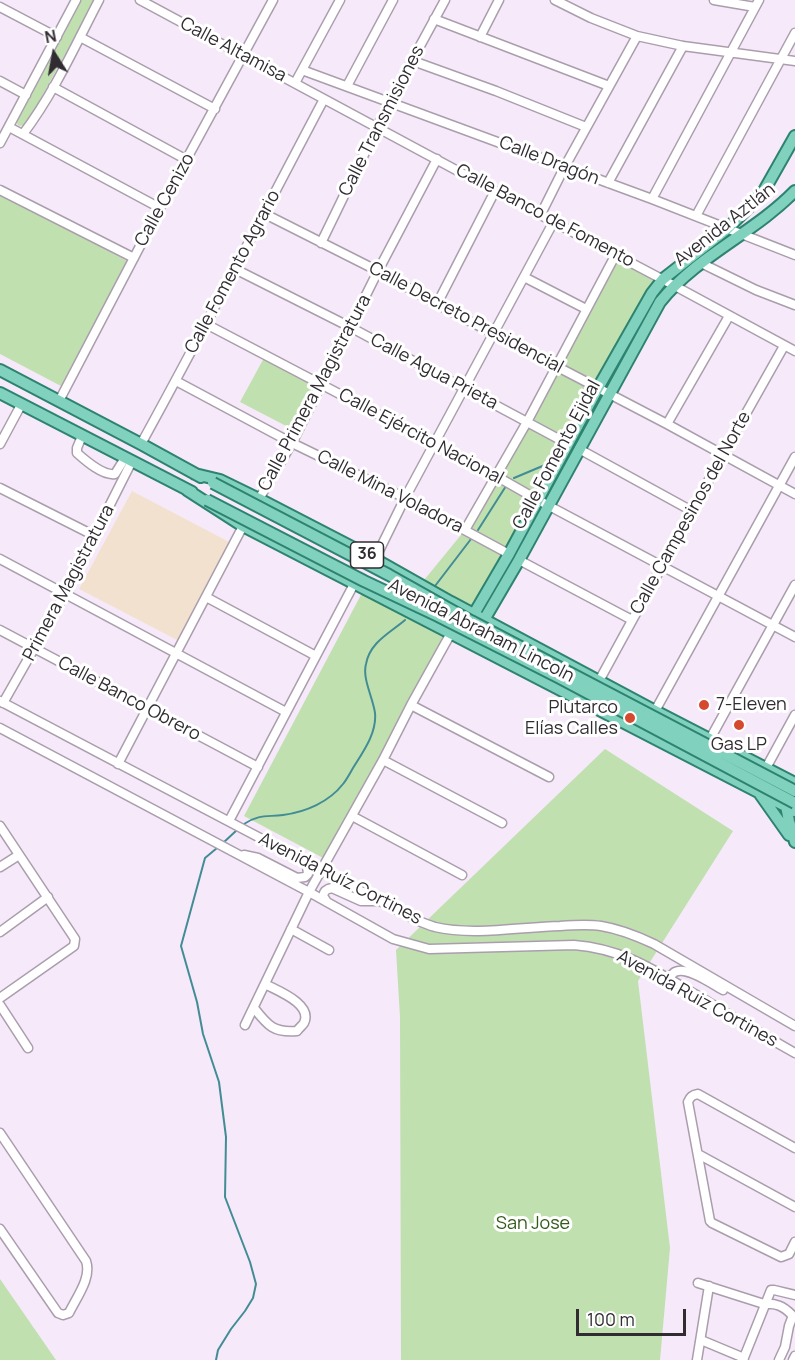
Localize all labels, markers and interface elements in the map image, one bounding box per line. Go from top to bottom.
street label: Calle Altamisa [176,13,290,87]
north arrow [24,24,84,84]
text: N [43,24,58,48]
street label: Calle Transmisiones [335,42,429,200]
street label: Calle Dragón [496,132,602,190]
street label: Calle Cenizo [131,150,199,250]
street label: Calle Banco de Fomento [452,160,638,272]
street label: Avenida Aztlán [670,179,780,271]
street label: Calle Fomento Agrario [181,187,285,357]
street label: Calle Decreto Presidencial [365,258,567,378]
street label: Calle Primera Magistratura [254,291,376,495]
street label: Calle Agua Prieta [367,329,501,415]
street label: Calle Fomento Ejidal [509,377,605,533]
street label: Calle Ejército Nacional [335,384,507,490]
street label: Calle Campesinos del Norte [626,408,756,618]
street label: Calle Mina Voladora [313,446,467,538]
street label: Primera Magistratura [19,501,119,665]
road number: 36 [350,542,384,568]
street label: Avenida Abraham Lincoln [384,575,578,687]
street label: Calle Banco Obrero [54,652,204,746]
place label: 7-Eleven [716,694,787,716]
place label: Plutarco Elías Calles [525,697,618,740]
marker: 7-Eleven [697,698,711,712]
marker: Plutarco Elías Calles [623,711,637,725]
marker: Gas LP [732,718,746,732]
place label: Gas LP [711,734,767,756]
street label: Avenida Ruíz Cortines [255,828,425,930]
street label: Avenida Ruiz Cortines [613,946,781,1052]
park label: San Jose [496,1213,570,1235]
scale bar [579,1297,688,1335]
text: 100 m [587,1307,635,1331]

